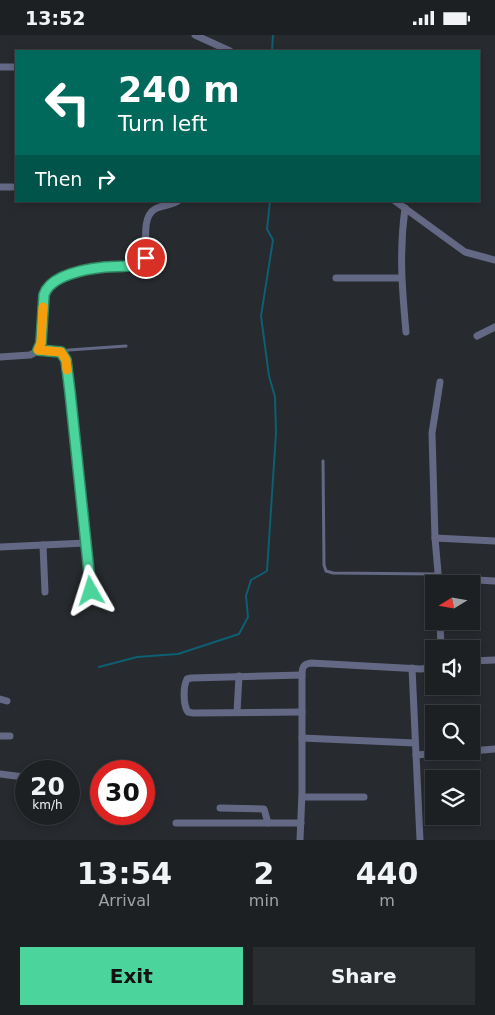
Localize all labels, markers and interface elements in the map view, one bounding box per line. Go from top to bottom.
text: 13:52 [25,7,85,29]
icon: left [35,70,100,135]
text: 240 m [118,70,240,110]
text: Turn left [118,111,207,136]
icon: right [92,165,120,193]
text: Then [35,168,82,190]
pin [125,237,167,279]
icon: arrive [132,244,160,272]
position arrow [64,564,116,616]
north arrow [425,575,480,630]
map controls [425,575,480,825]
button: sound [425,640,480,695]
button: search [425,705,480,760]
speed limit sign: 30 [90,760,155,825]
button: layers [425,770,480,825]
text: 20 [30,772,65,801]
text: km/h [32,798,63,812]
text: 13:54 [77,856,172,891]
text: 2 [253,856,274,891]
text: 440 [356,856,418,891]
text: Arrival [98,891,150,910]
text: min [249,891,279,910]
text: m [379,891,395,910]
button: Exit [20,947,243,1005]
button: Share [253,947,475,1005]

